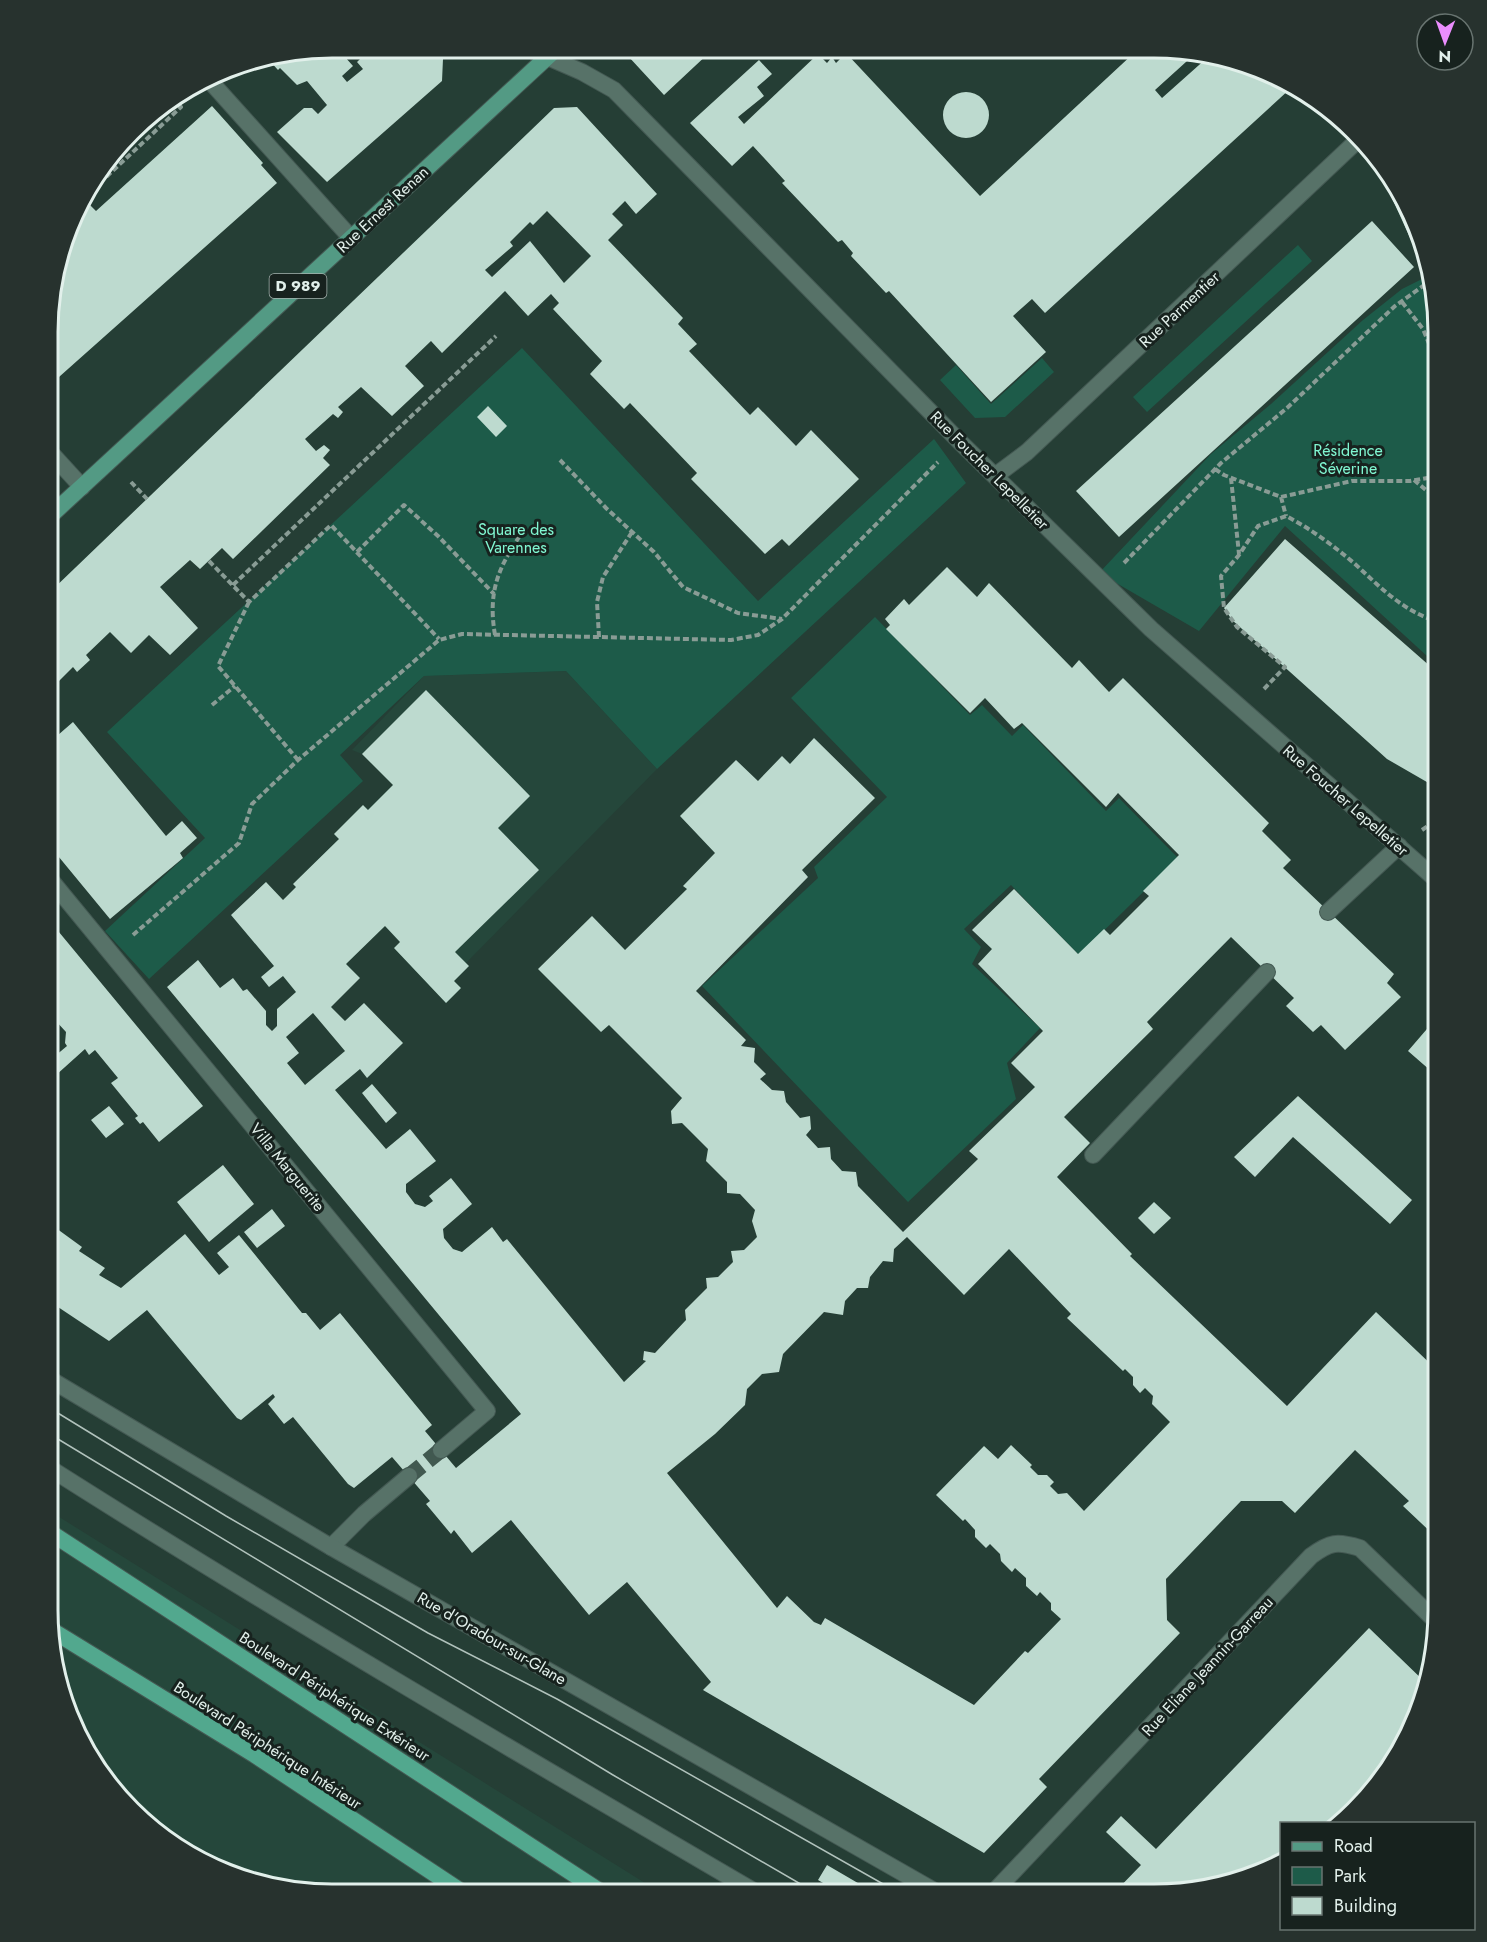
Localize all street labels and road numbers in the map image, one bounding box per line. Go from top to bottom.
street label: Rue Ernest Renan [331,161,433,258]
street label: Rue Parmentier [1134,266,1225,353]
road number: D 989 [270,274,326,298]
street label: Rue Foucher Lepelletier [925,406,1055,535]
street label: Rue Foucher Lepelletier [1278,739,1414,862]
street label: Villa Marguerite [245,1118,331,1217]
street label: Rue d'Oradour-sur-Glane [413,1586,571,1691]
street label: Rue Eliane Jeannin-Garreau [1136,1591,1278,1741]
street label: Boulevard Périphérique Extérieur [235,1626,435,1767]
street label: Boulevard Périphérique Intérieur [169,1676,367,1815]

